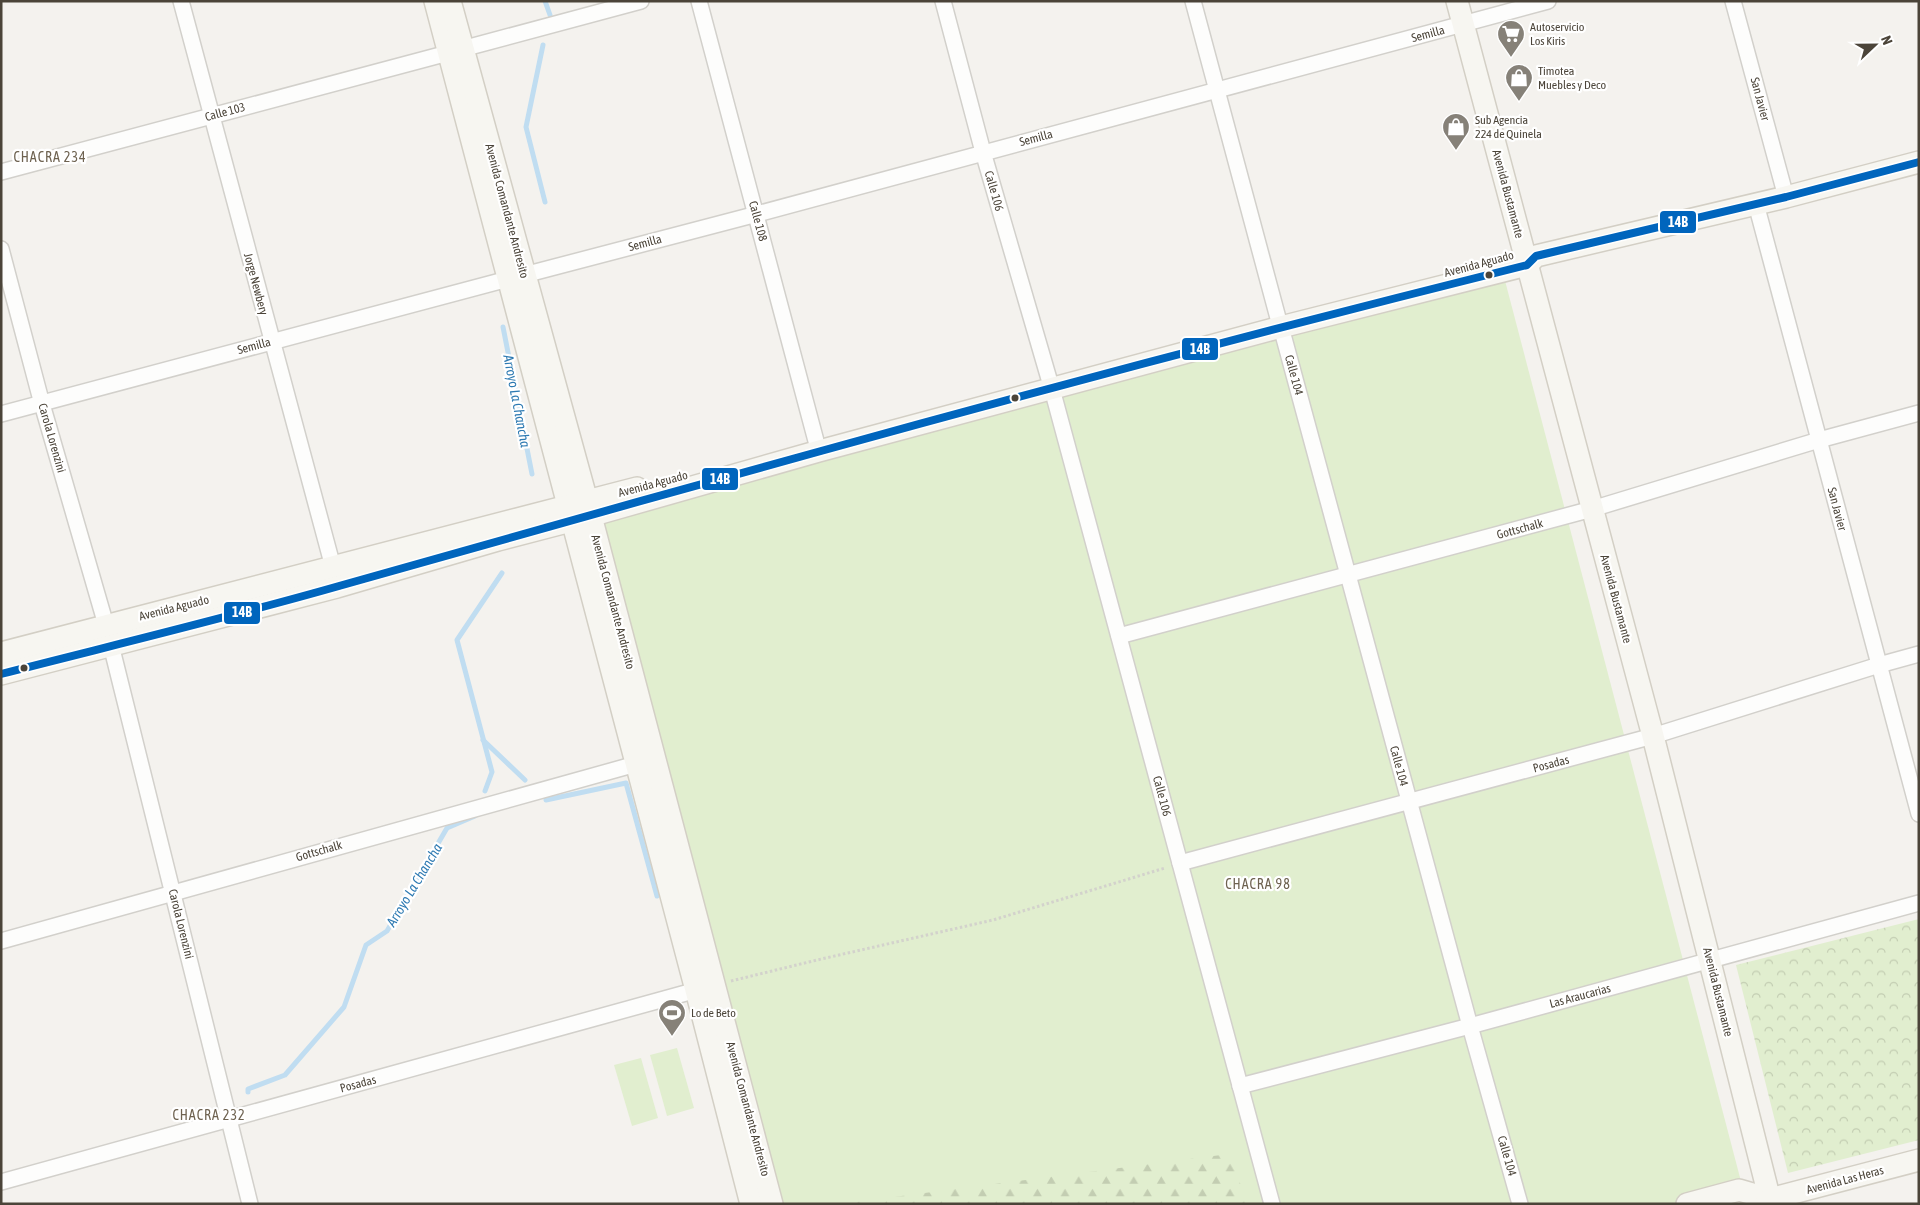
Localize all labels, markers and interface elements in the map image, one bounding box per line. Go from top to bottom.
supermarket icon: Autoservicio Los Kiris [1496,19,1526,58]
place label: Autoservicio Los Kiris [1530,20,1585,48]
north arrow [1850,20,1900,70]
street label: Semilla [1410,23,1446,45]
text: N [1878,33,1896,47]
shop icon: Timotea Muebles y Deco [1504,63,1534,102]
place label: Timotea Muebles y Deco [1538,64,1606,92]
street label: San Javier [1748,76,1773,123]
street label: Calle 103 [203,100,247,124]
shop icon: Sub Agencia 224 de Quinela [1441,112,1471,151]
place label: Sub Agencia 224 de Quinela [1475,113,1542,141]
street label: Semilla [1018,127,1054,149]
street label: Avenida Comandante Andresito [482,142,532,280]
street label: Avenida Bustamante [1489,148,1527,240]
district label: CHACRA 234 [13,149,87,165]
street label: Calle 106 [982,169,1007,213]
street label: Calle 108 [746,199,770,243]
line badge: 14B [1659,210,1697,234]
text: 14B [1668,214,1688,230]
street label: Semilla [627,232,663,254]
street label: Avenida Aguado [1443,248,1516,280]
street label: Jorge Newbery [241,251,271,317]
unlabelled marker [1484,270,1494,280]
street label: Semilla [236,335,272,357]
line badge: 14B [1181,337,1219,361]
text: 14B [1190,341,1210,357]
water label: Arroyo La Chancha [500,352,534,449]
street label: Calle 104 [1282,353,1306,397]
unlabelled marker [1010,393,1020,403]
street label: Carola Lorenzini [35,402,69,474]
line badge: 14B [701,467,739,491]
street label: Avenida Aguado [617,468,690,500]
text: 14B [710,471,730,487]
street label: San Javier [1825,486,1850,533]
street label: Gottschalk [1495,516,1545,542]
street label: Avenida Comandante Andresito [588,533,638,671]
street label: Avenida Bustamante [1597,553,1635,645]
street label: Avenida Aguado [138,592,211,623]
line badge: 14B [223,601,261,625]
text: 14B [232,604,252,620]
unlabelled marker [19,663,29,673]
street label: Calle 104 [1387,744,1411,788]
street label: Posadas [1531,752,1571,776]
street label: Calle 106 [1150,774,1174,818]
street label: Gottschalk [294,838,344,864]
water label: Arroyo La Chancha [382,840,445,930]
district label: CHACRA 98 [1225,876,1291,892]
street label: Carola Lorenzini [166,888,196,960]
street label: Avenida Bustamante [1700,946,1736,1038]
street label: Las Araucarias [1548,981,1612,1011]
sports icon: Lo de Beto [657,998,687,1037]
place label: Lo de Beto [691,1006,736,1020]
street label: Avenida Comandante Andresito [723,1040,773,1178]
street label: Posadas [338,1072,378,1096]
district label: CHACRA 232 [172,1107,246,1123]
street label: Calle 104 [1495,1134,1520,1178]
street label: Avenida Las Heras [1805,1163,1885,1197]

